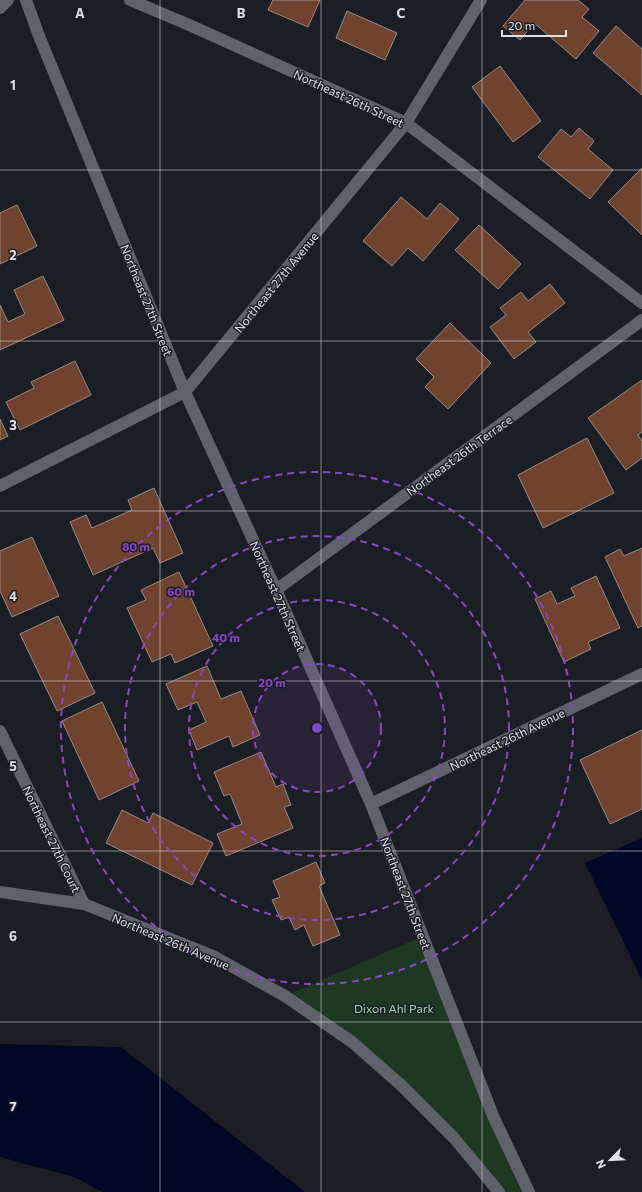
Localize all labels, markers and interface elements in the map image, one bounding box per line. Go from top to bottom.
text: A [75,5,85,21]
text: B [237,5,246,21]
text: C [397,5,406,21]
scale bar [502,12,566,38]
text: 20 m [508,18,535,32]
street label: Northeast 26th Street [292,66,406,130]
text: 1 [10,77,16,93]
street label: Northeast 27th Avenue [231,229,321,335]
street label: Northeast 27th Street [118,242,176,358]
text: 2 [9,247,17,263]
street label: Northeast 26th Terrace [403,412,515,498]
text: 3 [9,417,17,433]
text: 80 m [122,539,150,553]
street label: Northeast 27th Street [247,539,309,653]
text: 60 m [167,584,195,598]
text: 4 [9,588,17,604]
text: 40 m [212,630,240,644]
text: 20 m [258,675,286,689]
street label: Northeast 26th Avenue [447,705,567,773]
centre of rings [310,721,324,735]
text: 5 [9,758,17,774]
street label: Northeast 27th Court [20,783,84,895]
street label: Northeast 27th Street [378,835,434,951]
street label: Northeast 26th Avenue [110,910,232,972]
text: 6 [9,928,17,944]
park label: Dixon Ahl Park [354,1001,434,1015]
text: 7 [9,1098,17,1114]
north arrow [590,1140,630,1180]
text: N [593,1158,608,1171]

